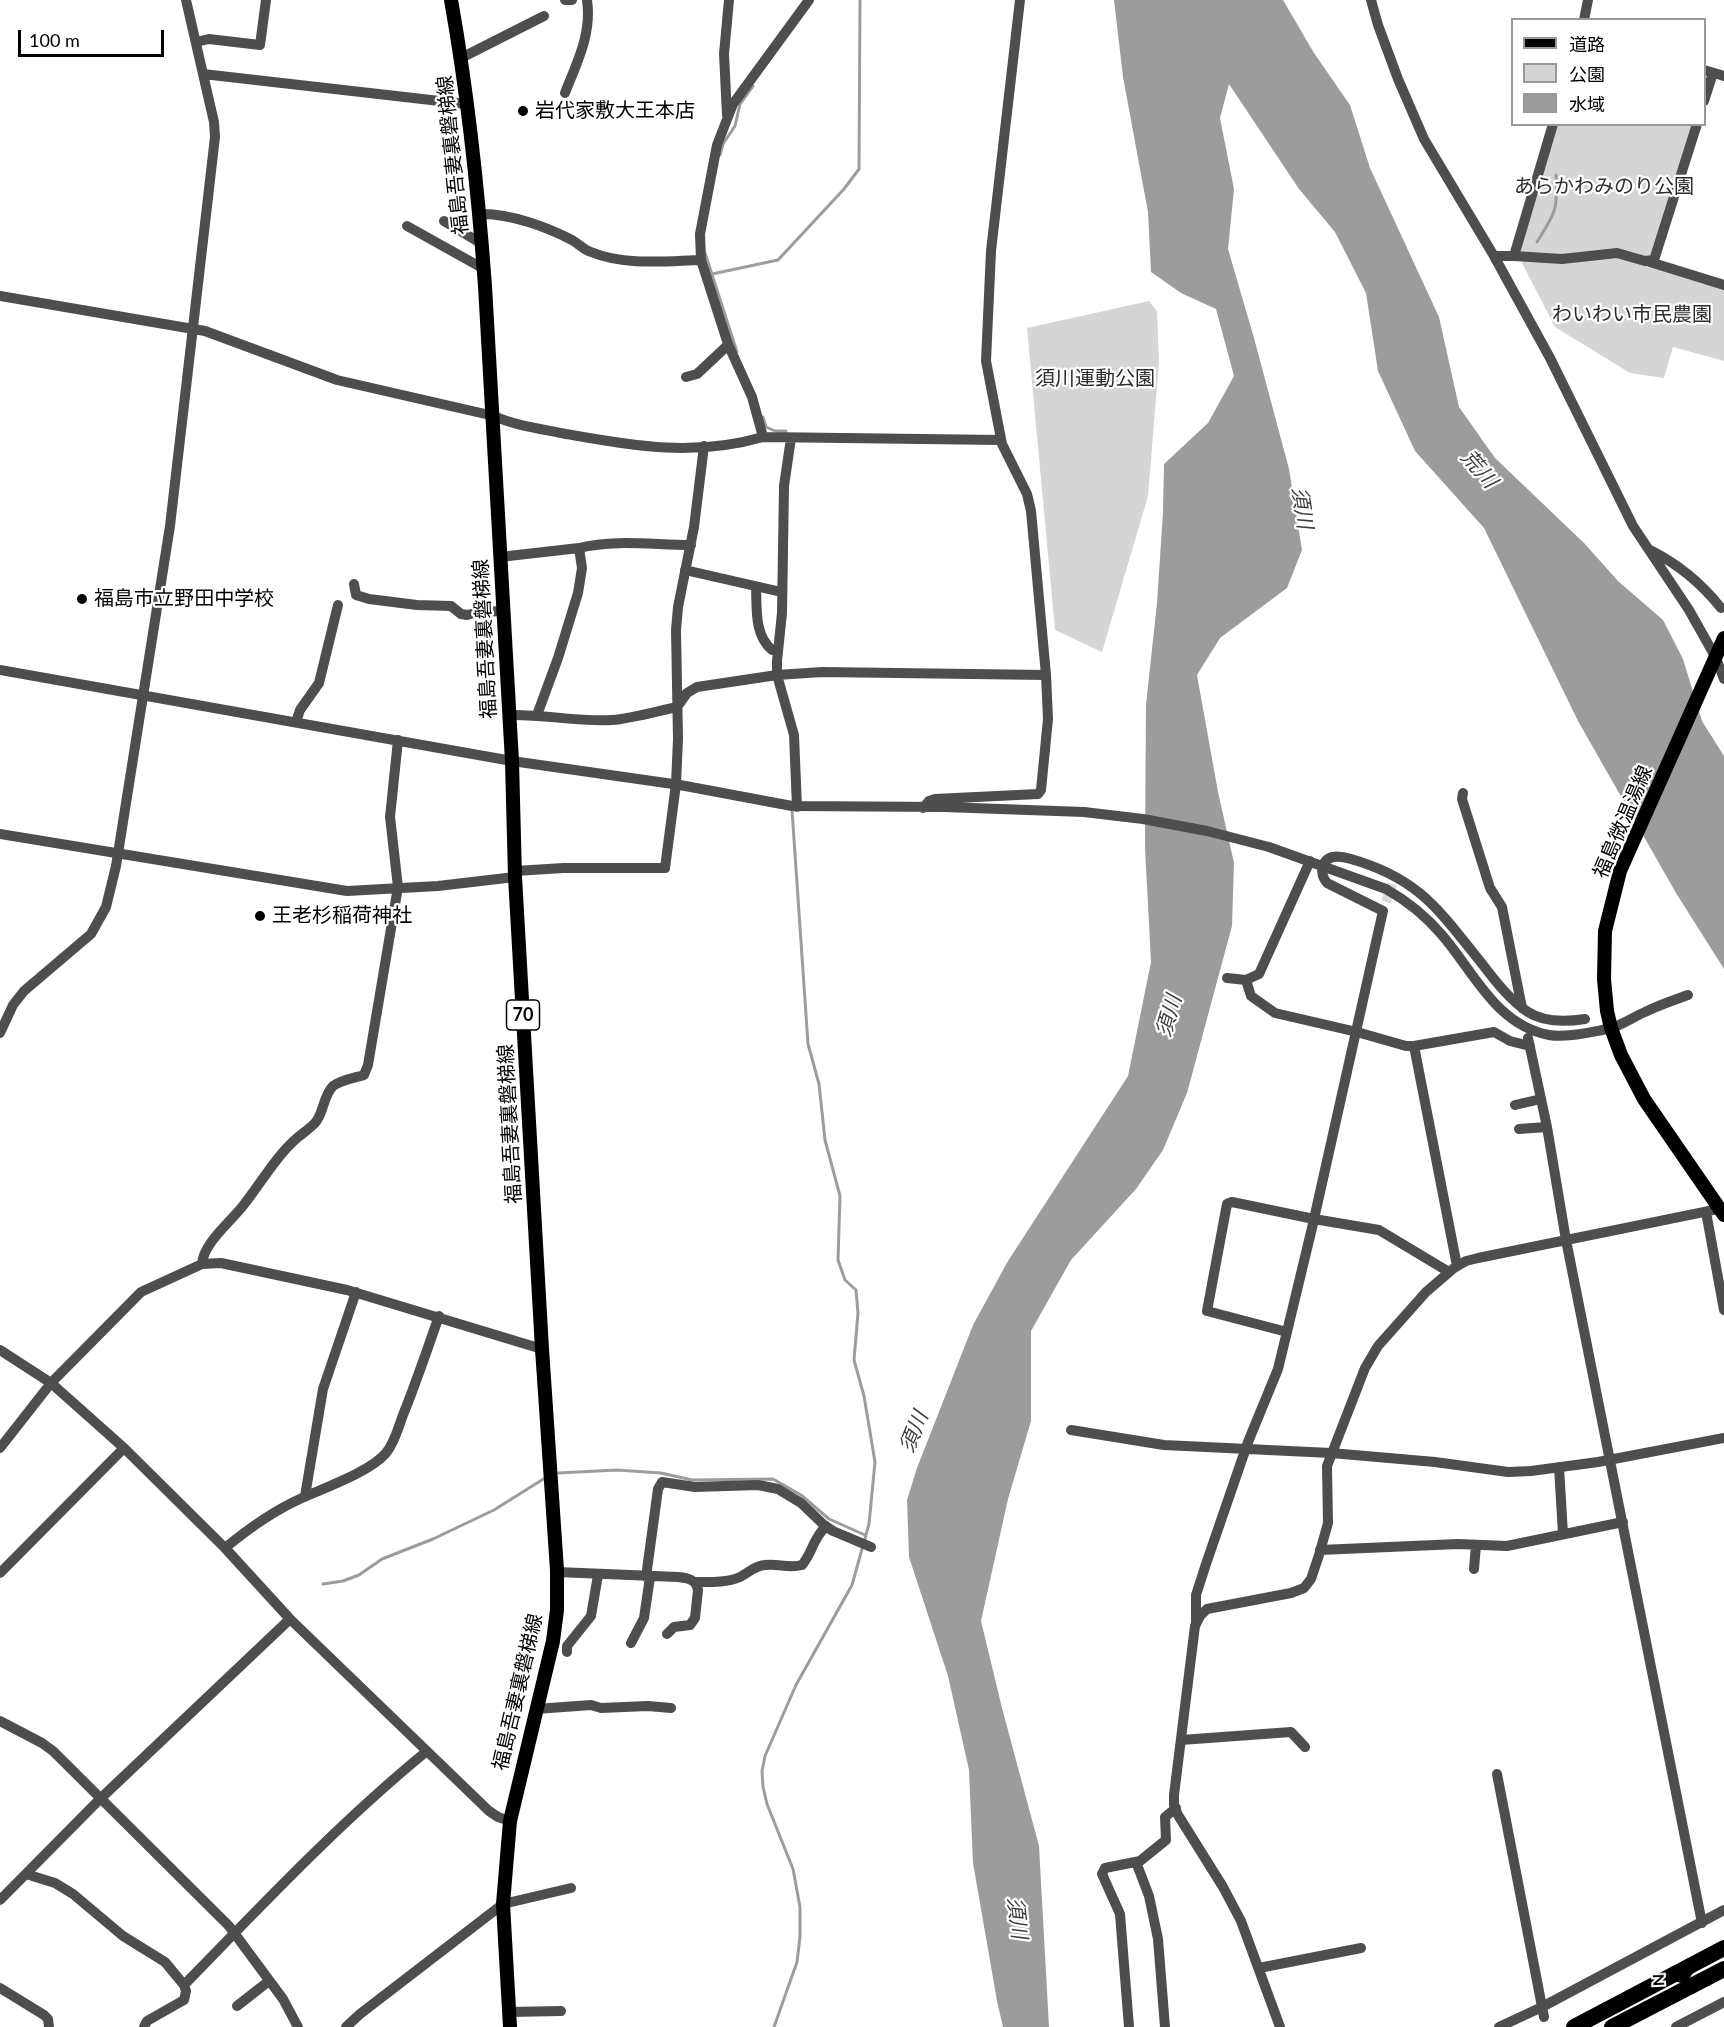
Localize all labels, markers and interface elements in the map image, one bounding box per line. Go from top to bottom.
scale bar [21,18,166,56]
legend [1511,18,1706,126]
text: 100 m [29,29,80,51]
text: 道路 [1569,33,1605,55]
text: 公園 [1569,63,1605,85]
street label: 福島吾妻裏磐梯線 [433,74,473,236]
text: 水域 [1569,93,1605,115]
place label: 岩代家敷大王本店 [535,99,695,123]
marker: 岩代家敷大王本店 [516,104,530,118]
park label: あらかわみのり公園 [1514,175,1694,199]
park label: わいわい市民農園 [1552,303,1712,327]
park label: 須川運動公園 [1035,367,1155,391]
water label: 荒川 [1456,445,1502,493]
water label: 須川 [1286,485,1318,531]
street label: 福島吾妻裏磐梯線 [469,558,501,720]
place label: 福島市立野田中学校 [94,587,274,611]
marker: 福島市立野田中学校 [75,592,89,606]
street label: 福島微温湯線 [1589,762,1657,882]
place label: 王老杉稲荷神社 [272,904,412,928]
marker: 王老杉稲荷神社 [253,909,267,923]
water label: 須川 [1151,992,1187,1040]
road number: 70 [506,1000,540,1030]
street label: 福島吾妻裏磐梯線 [494,1043,526,1205]
water label: 須川 [894,1408,934,1456]
street label: 福島吾妻裏磐梯線 [488,1611,548,1773]
water label: 須川 [1002,1896,1032,1940]
north arrow [1646,1949,1706,2009]
text: N [1648,1973,1667,1987]

